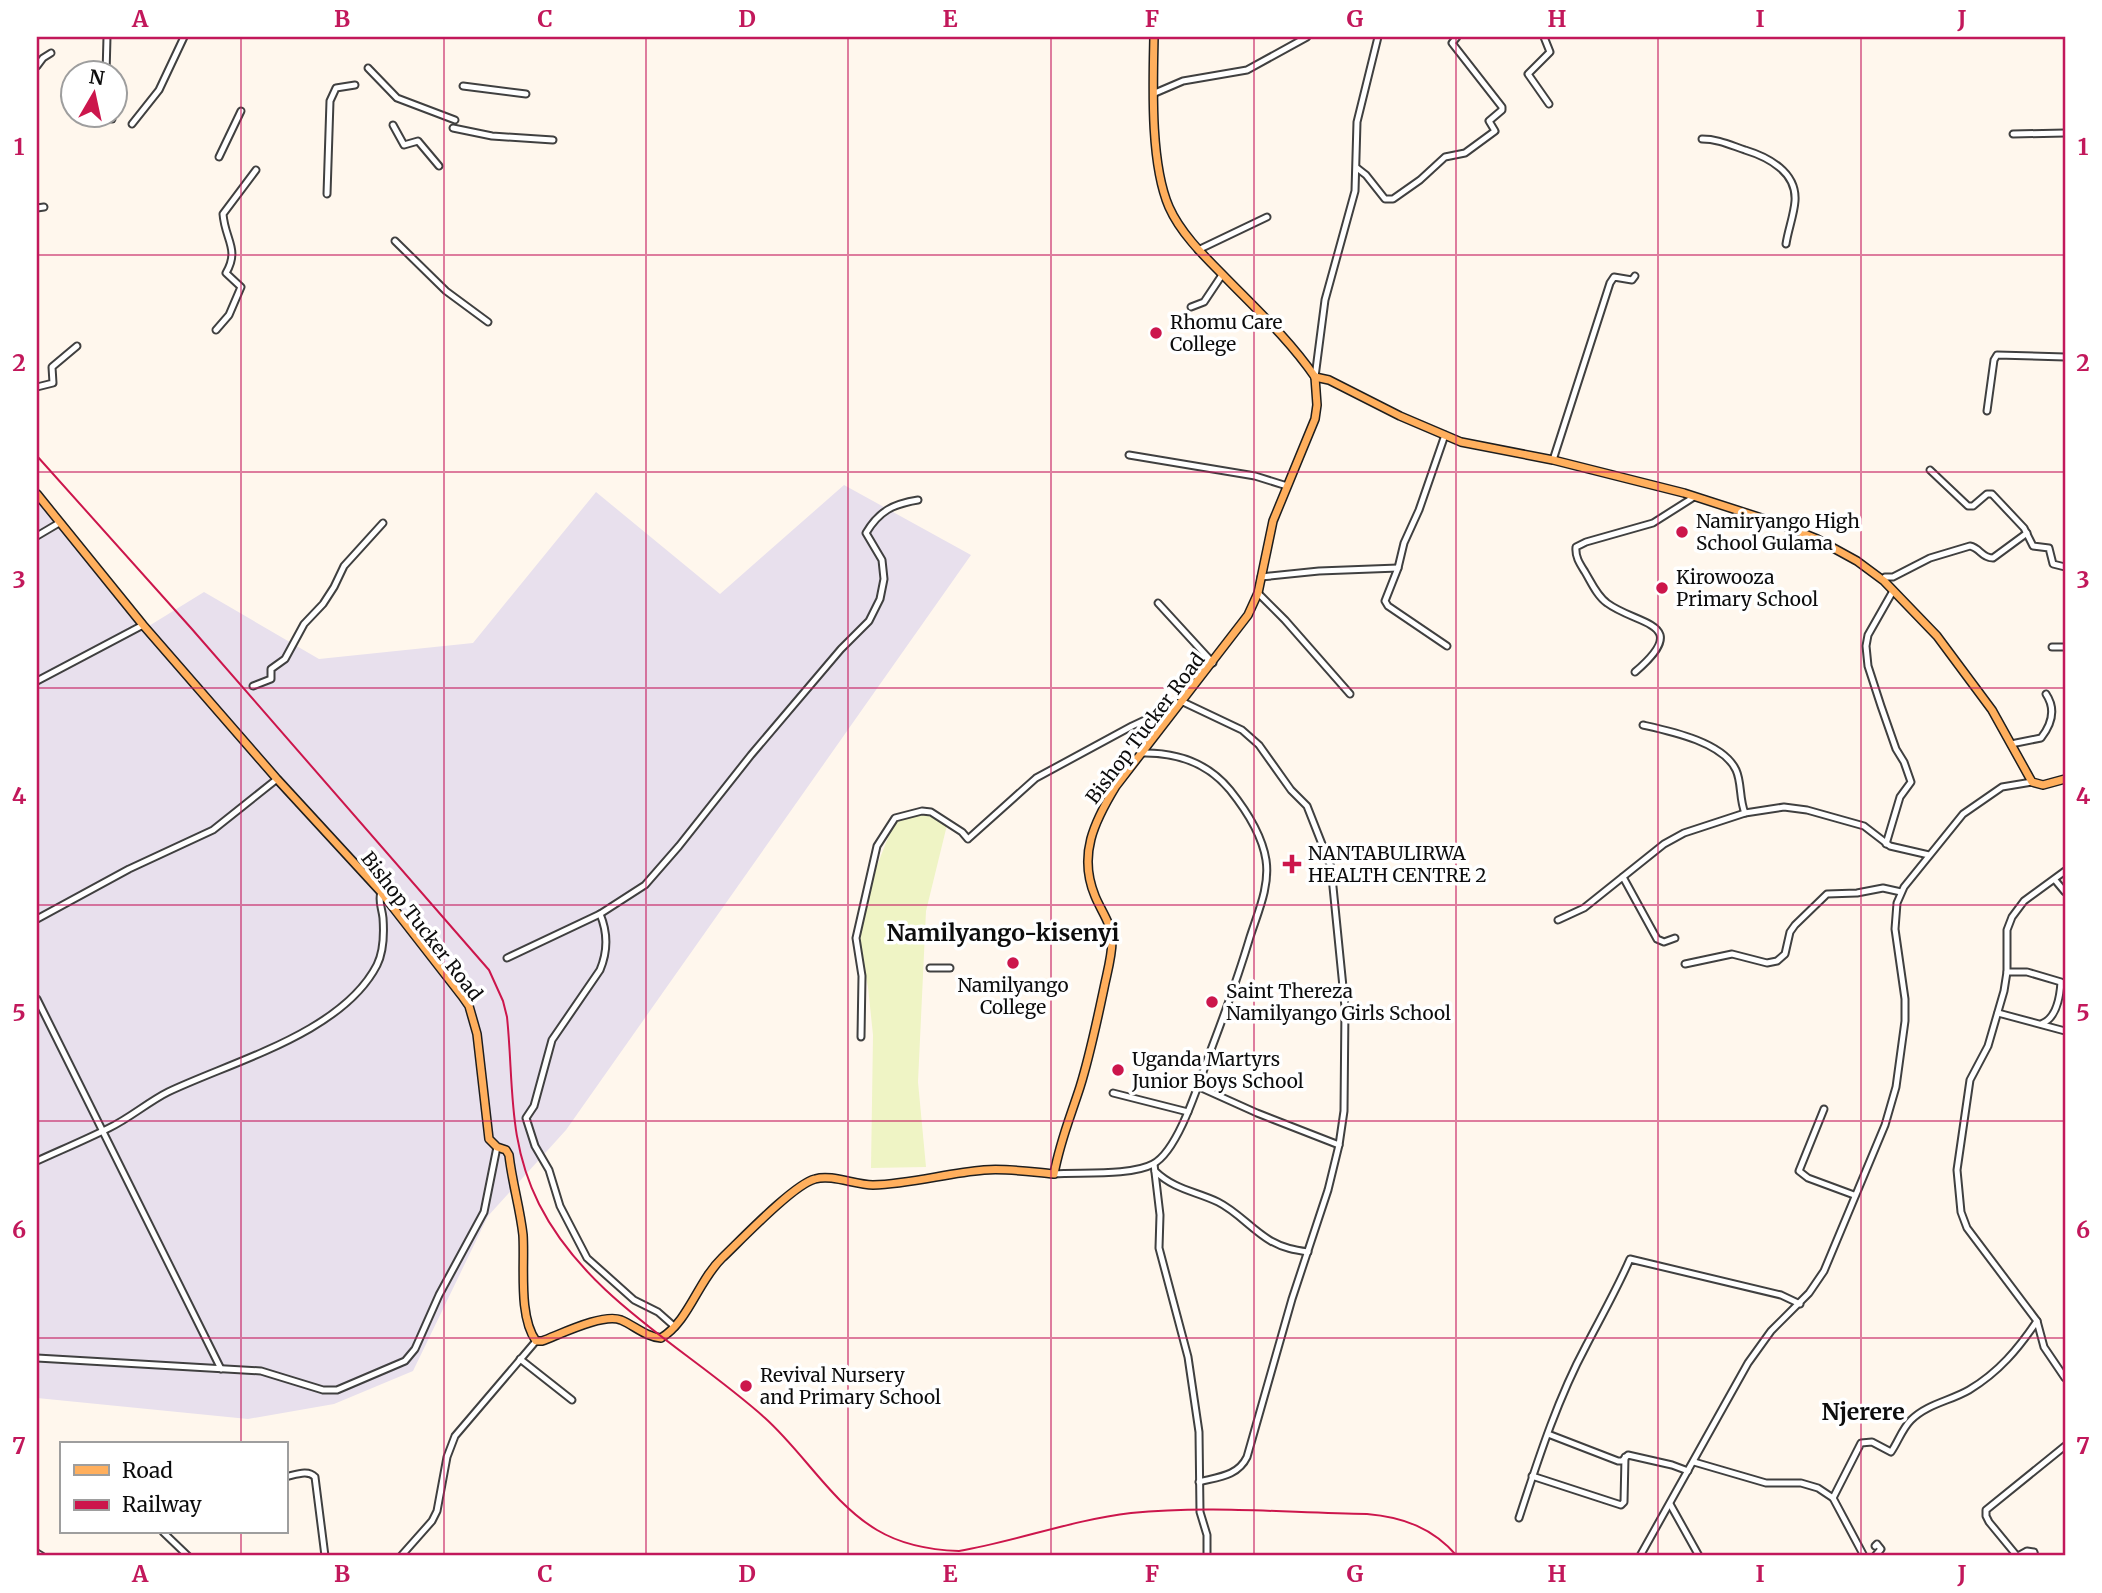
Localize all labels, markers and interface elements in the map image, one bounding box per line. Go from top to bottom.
text: A [131,4,149,33]
text: B [334,4,350,33]
text: C [537,4,553,33]
text: D [738,4,756,33]
text: E [942,4,958,33]
text: F [1145,4,1159,33]
text: G [1347,4,1364,33]
text: H [1548,4,1567,33]
text: I [1755,4,1765,33]
text: J [1956,4,1967,33]
north arrow [60,60,130,130]
text: N [87,64,106,90]
text: 1 [14,132,25,161]
text: 1 [2078,132,2089,161]
place label: Rhomu Care College [1170,310,1283,356]
marker: Rhomu Care College [1148,325,1164,341]
text: 2 [12,348,26,377]
text: 2 [2076,348,2090,377]
place label: Namiryango High School Gulama [1696,509,1860,555]
marker: Namiryango High School Gulama [1674,524,1690,540]
text: 3 [12,565,26,594]
place label: Kirowooza Primary School [1676,565,1818,611]
text: 3 [2076,565,2090,594]
marker: Kirowooza Primary School [1654,580,1670,596]
street label: Bishop Tucker Road [1080,648,1210,808]
text: 4 [12,781,27,810]
text: 4 [2076,781,2091,810]
place label: NANTABULIRWA HEALTH CENTRE 2 [1308,841,1486,887]
street label: Bishop Tucker Road [356,847,488,1005]
marker: NANTABULIRWA HEALTH CENTRE 2 [1282,854,1302,874]
district label: Namilyango-kisenyi [887,918,1120,947]
marker: Namilyango College [1005,955,1021,971]
place label: Namilyango College [958,973,1068,1019]
place label: Saint Thereza Namilyango Girls School [1226,979,1451,1025]
marker: Saint Thereza Namilyango Girls School [1204,994,1220,1010]
text: 5 [12,998,26,1027]
text: 5 [2076,998,2090,1027]
place label: Uganda Martyrs Junior Boys School [1131,1047,1304,1093]
marker: Uganda Martyrs Junior Boys School [1110,1062,1126,1078]
text: 6 [12,1215,26,1244]
text: 6 [2076,1215,2090,1244]
place label: Revival Nursery and Primary School [760,1363,941,1409]
marker: Revival Nursery and Primary School [738,1378,754,1394]
district label: Njerere [1821,1397,1905,1426]
text: 7 [12,1431,26,1460]
text: 7 [2076,1431,2090,1460]
legend [60,1442,287,1534]
text: Road [122,1457,173,1484]
text: Railway [122,1491,203,1518]
text: A [131,1559,149,1588]
text: B [334,1559,350,1588]
text: C [537,1559,553,1588]
text: D [738,1559,756,1588]
text: E [942,1559,958,1588]
text: F [1145,1559,1159,1588]
text: G [1347,1559,1364,1588]
text: H [1548,1559,1567,1588]
text: I [1755,1559,1765,1588]
text: J [1956,1559,1967,1588]

